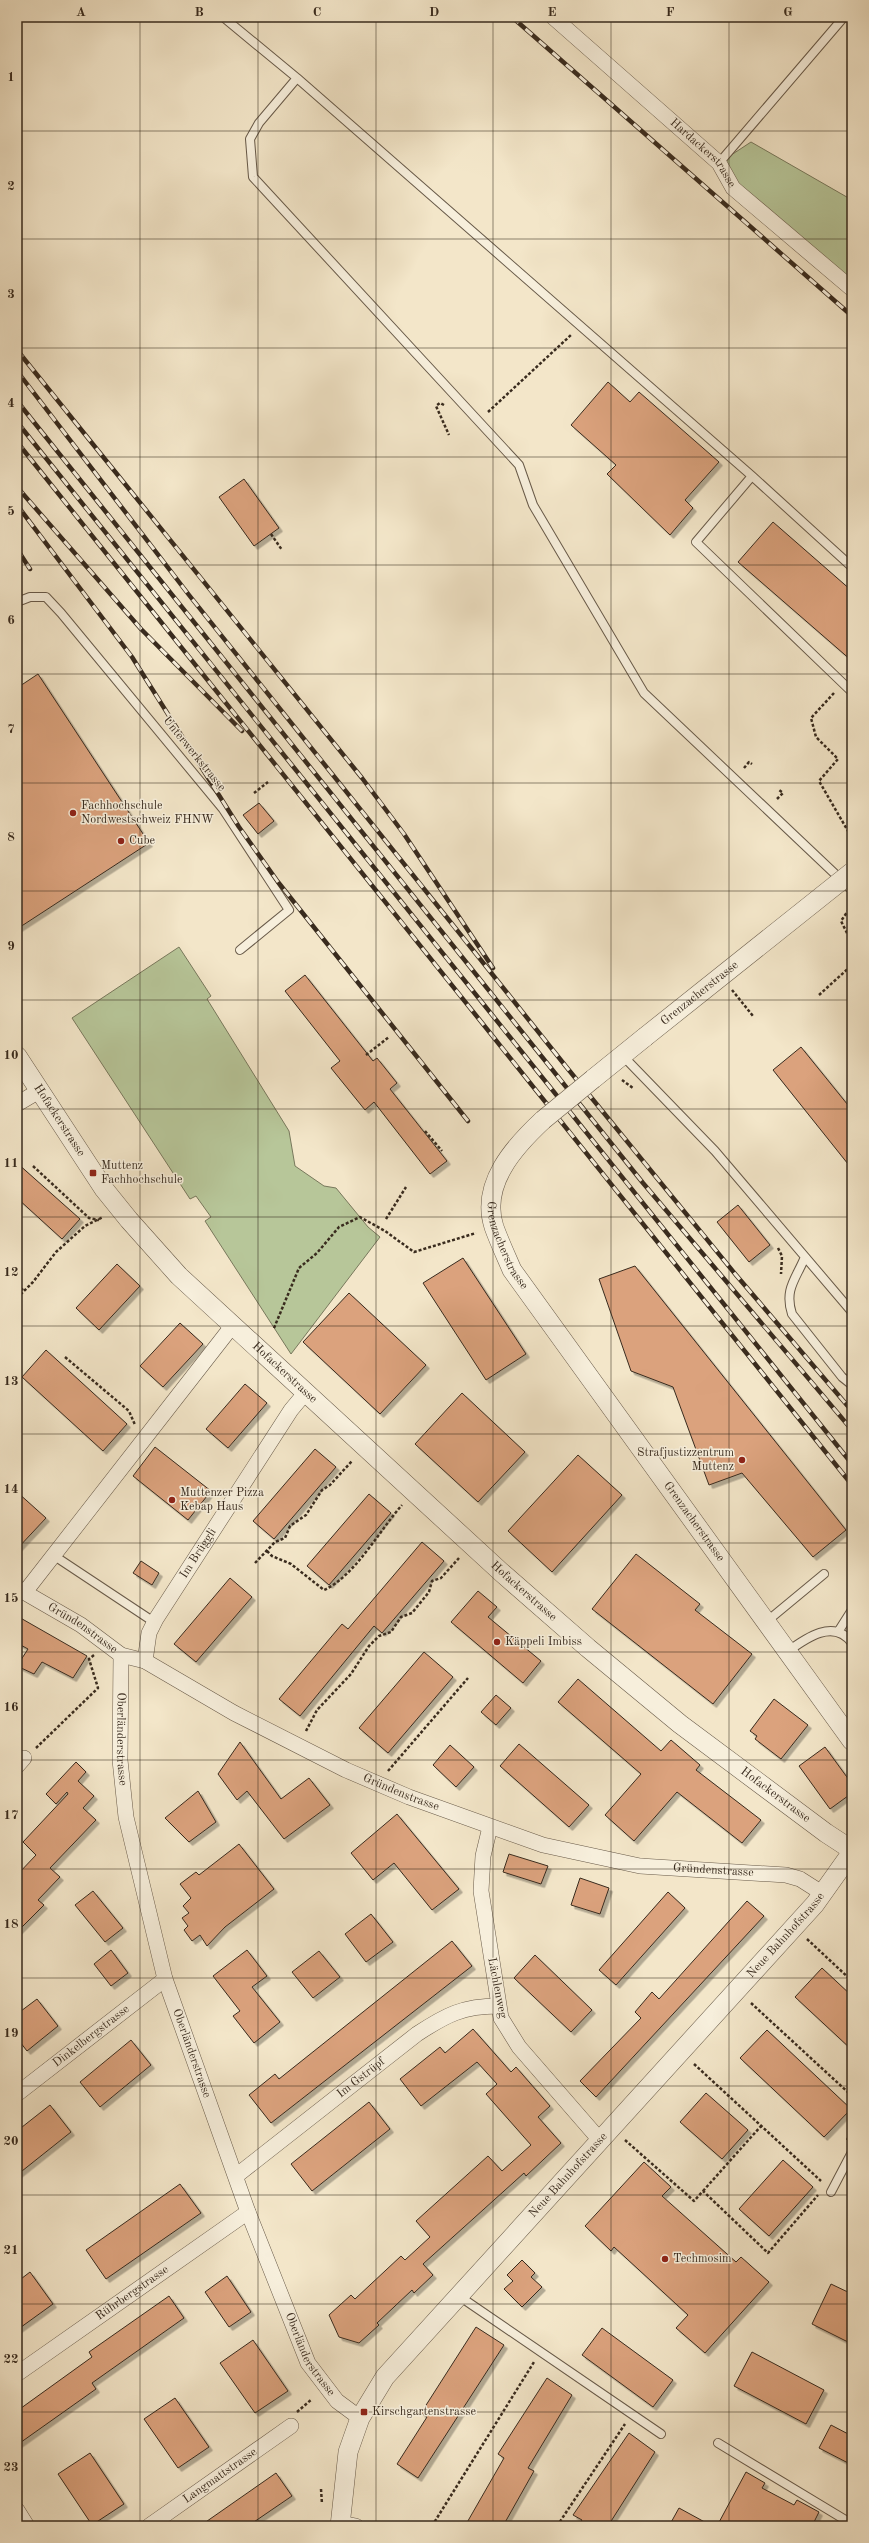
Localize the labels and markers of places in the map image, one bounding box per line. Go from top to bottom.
place label: Fachhochschule Nordwestschweiz FHNW [81,800,214,826]
marker: Fachhochschule Nordwestschweiz FHNW [68,808,78,818]
place label: Cube [129,835,156,847]
marker: Cube [116,836,126,846]
place label: Muttenz Fachhochschule [101,1160,183,1186]
marker: Muttenz Fachhochschule [88,1168,98,1178]
place label: Strafjustizzentrum Muttenz [637,1447,734,1473]
marker: Strafjustizzentrum Muttenz [737,1455,747,1465]
place label: Muttenzer Pizza Kebap Haus [180,1487,264,1513]
marker: Muttenzer Pizza Kebap Haus [167,1495,177,1505]
place label: Käppeli Imbiss [505,1636,582,1648]
marker: Käppeli Imbiss [492,1637,502,1647]
place label: Techmosim [673,2253,732,2265]
marker: Techmosim [660,2254,670,2264]
place label: Kirschgartenstrasse [372,2406,476,2418]
marker: Kirschgartenstrasse [359,2407,369,2417]

